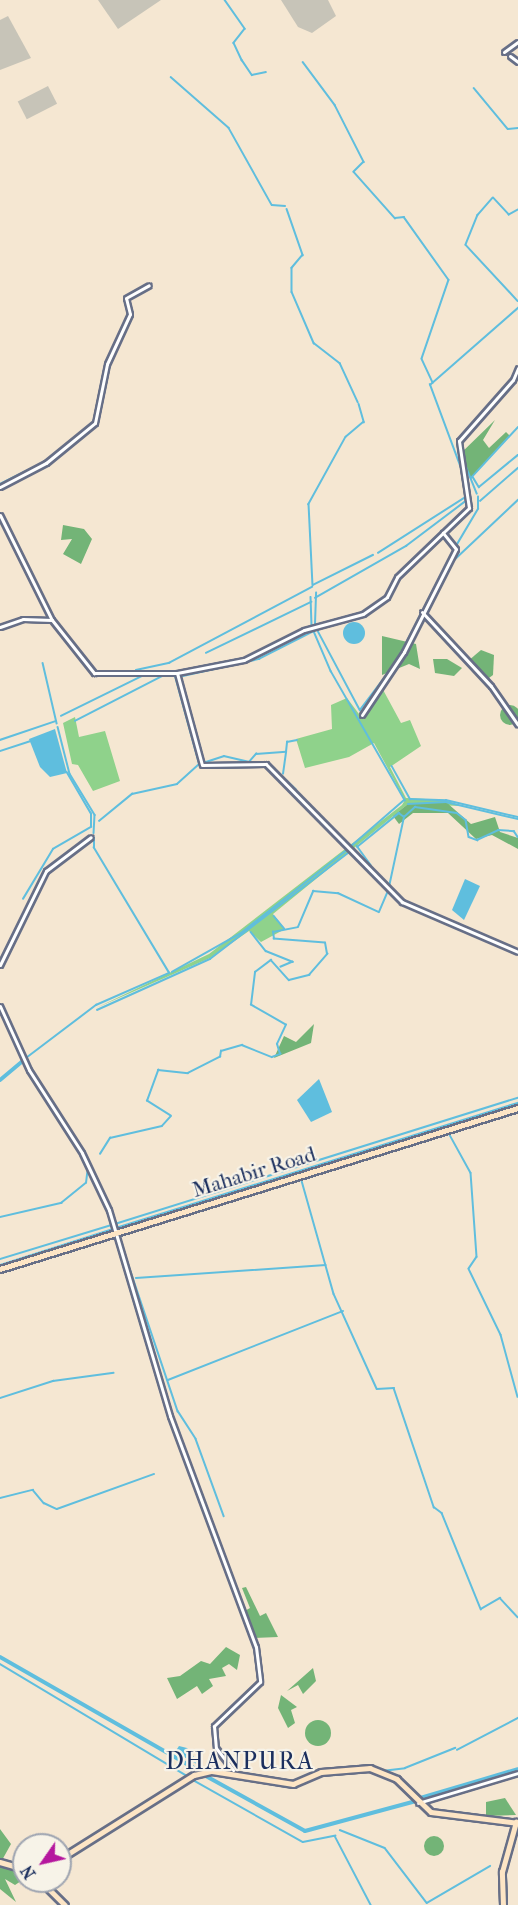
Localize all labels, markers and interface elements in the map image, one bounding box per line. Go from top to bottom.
street label: Mahabir Road [189,1141,319,1203]
district label: DHANPURA [166,1748,314,1776]
north arrow [12,1833,72,1893]
text: N [17,1862,40,1883]

